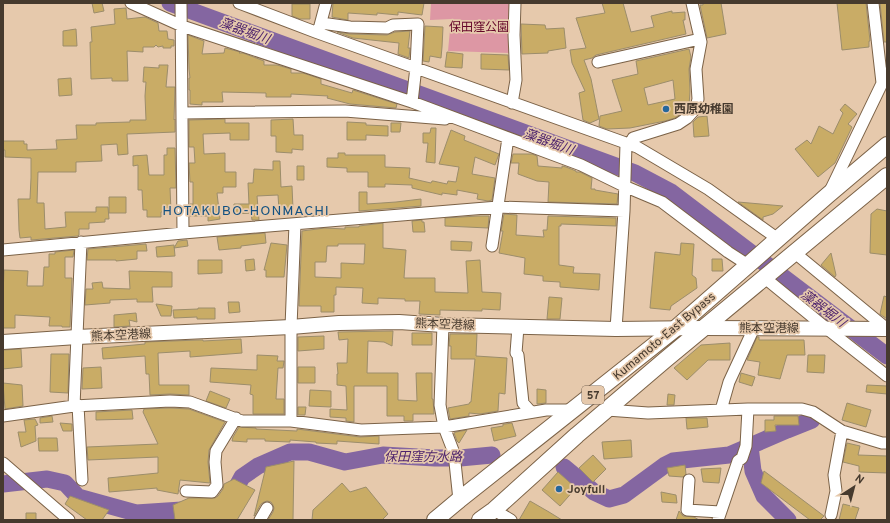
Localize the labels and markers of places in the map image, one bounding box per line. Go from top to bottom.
place label: 西原幼稚園 [674,102,734,118]
marker: 西原幼稚園 [661,104,671,114]
place label: Joyfull [567,482,605,498]
marker: Joyfull [554,484,564,494]

